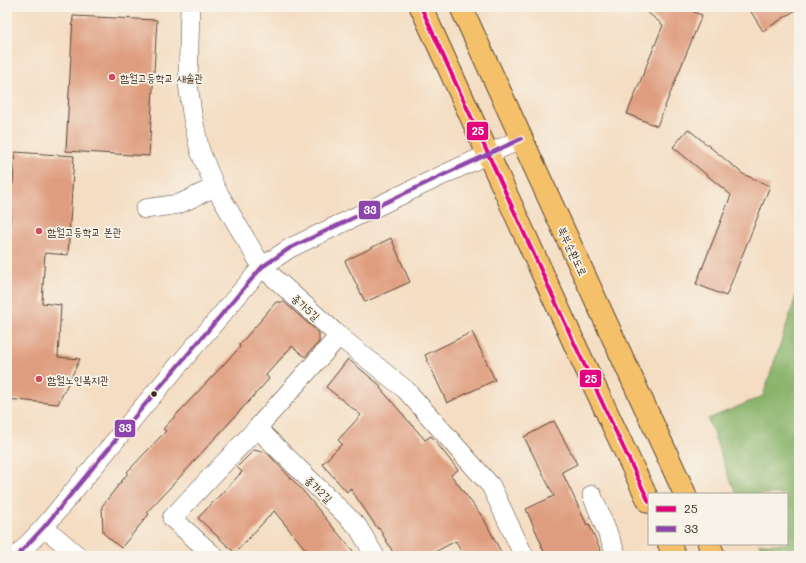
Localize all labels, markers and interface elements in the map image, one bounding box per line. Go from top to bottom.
place label: 함월고등학교 새솔관 [120,70,203,85]
marker: 함월고등학교 새솔관 [107,72,117,82]
line badge: 25 [466,121,489,141]
text: 25 [472,123,485,138]
line badge: 33 [358,200,381,220]
text: 33 [363,202,377,217]
place label: 함월고등학교 본관 [47,224,121,239]
street label: 북부순환도로 [555,224,591,278]
marker: 함월고등학교 본관 [34,226,44,236]
street label: 종가5길 [289,290,323,324]
line badge: 25 [579,369,602,388]
text: 25 [585,371,598,386]
place label: 함월노인복지관 [47,372,109,387]
marker: 함월노인복지관 [34,374,44,384]
unlabelled marker [149,389,159,399]
line badge: 33 [114,419,136,438]
text: 33 [118,420,132,435]
street label: 종가2길 [302,472,336,506]
legend [648,493,788,545]
text: 25 [684,500,698,516]
text: 33 [684,520,698,536]

